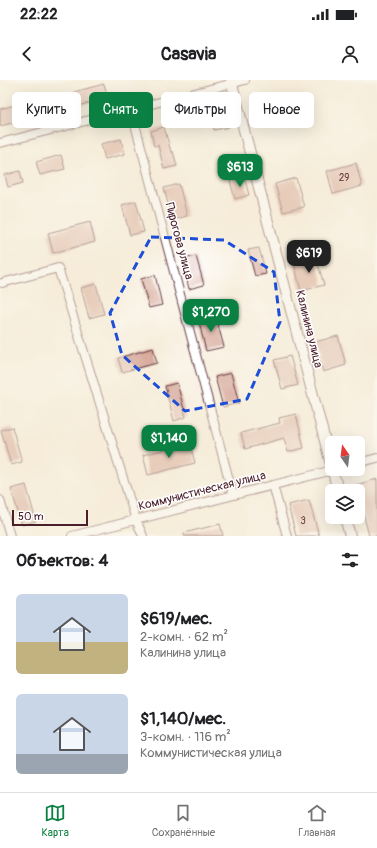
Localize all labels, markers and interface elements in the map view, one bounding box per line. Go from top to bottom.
text: 22:22 [20,5,58,24]
icon: back [16,43,38,65]
text: Casavia [161,43,216,66]
icon: person [339,43,361,65]
chip: Купить [12,92,81,128]
chip: Снять [89,92,153,128]
chip: Фильтры [161,92,241,128]
chip: Новое [249,92,314,128]
pin: $613 [216,154,264,188]
text: $613 [227,159,253,175]
house number: 29 [339,172,349,184]
street label: Пирогова улица [162,201,197,282]
pin: $619 [285,240,333,274]
text: $619 [296,245,322,261]
street label: Калинина улица [292,289,326,370]
pin: $1,270 [178,299,244,333]
text: $1,270 [192,304,230,320]
pin: $1,140 [136,425,202,459]
text: $1,140 [151,430,187,446]
north arrow [325,436,365,476]
map controls [325,436,365,524]
street label: Коммунистическая улица [137,468,268,514]
button: layers [325,484,365,524]
scale bar [12,508,88,527]
text: 50 m [18,510,44,523]
house number: 3 [300,515,306,527]
icon: filters [339,549,361,571]
text: Объектов: 4 [16,550,108,571]
text: $619/мес. [140,608,213,629]
icon: home [48,610,96,658]
text: 2-комн. · 62 m² [140,629,228,645]
text: Калинина улица [140,645,226,661]
text: $1,140/мес. [140,708,226,729]
icon: home [48,710,96,758]
text: 3-комн. · 116 m² [140,729,231,745]
text: Коммунистическая улица [140,745,282,761]
tab: Карта [41,802,69,839]
tab: Сохранённые [152,802,215,839]
tab: Главная [298,802,335,839]

